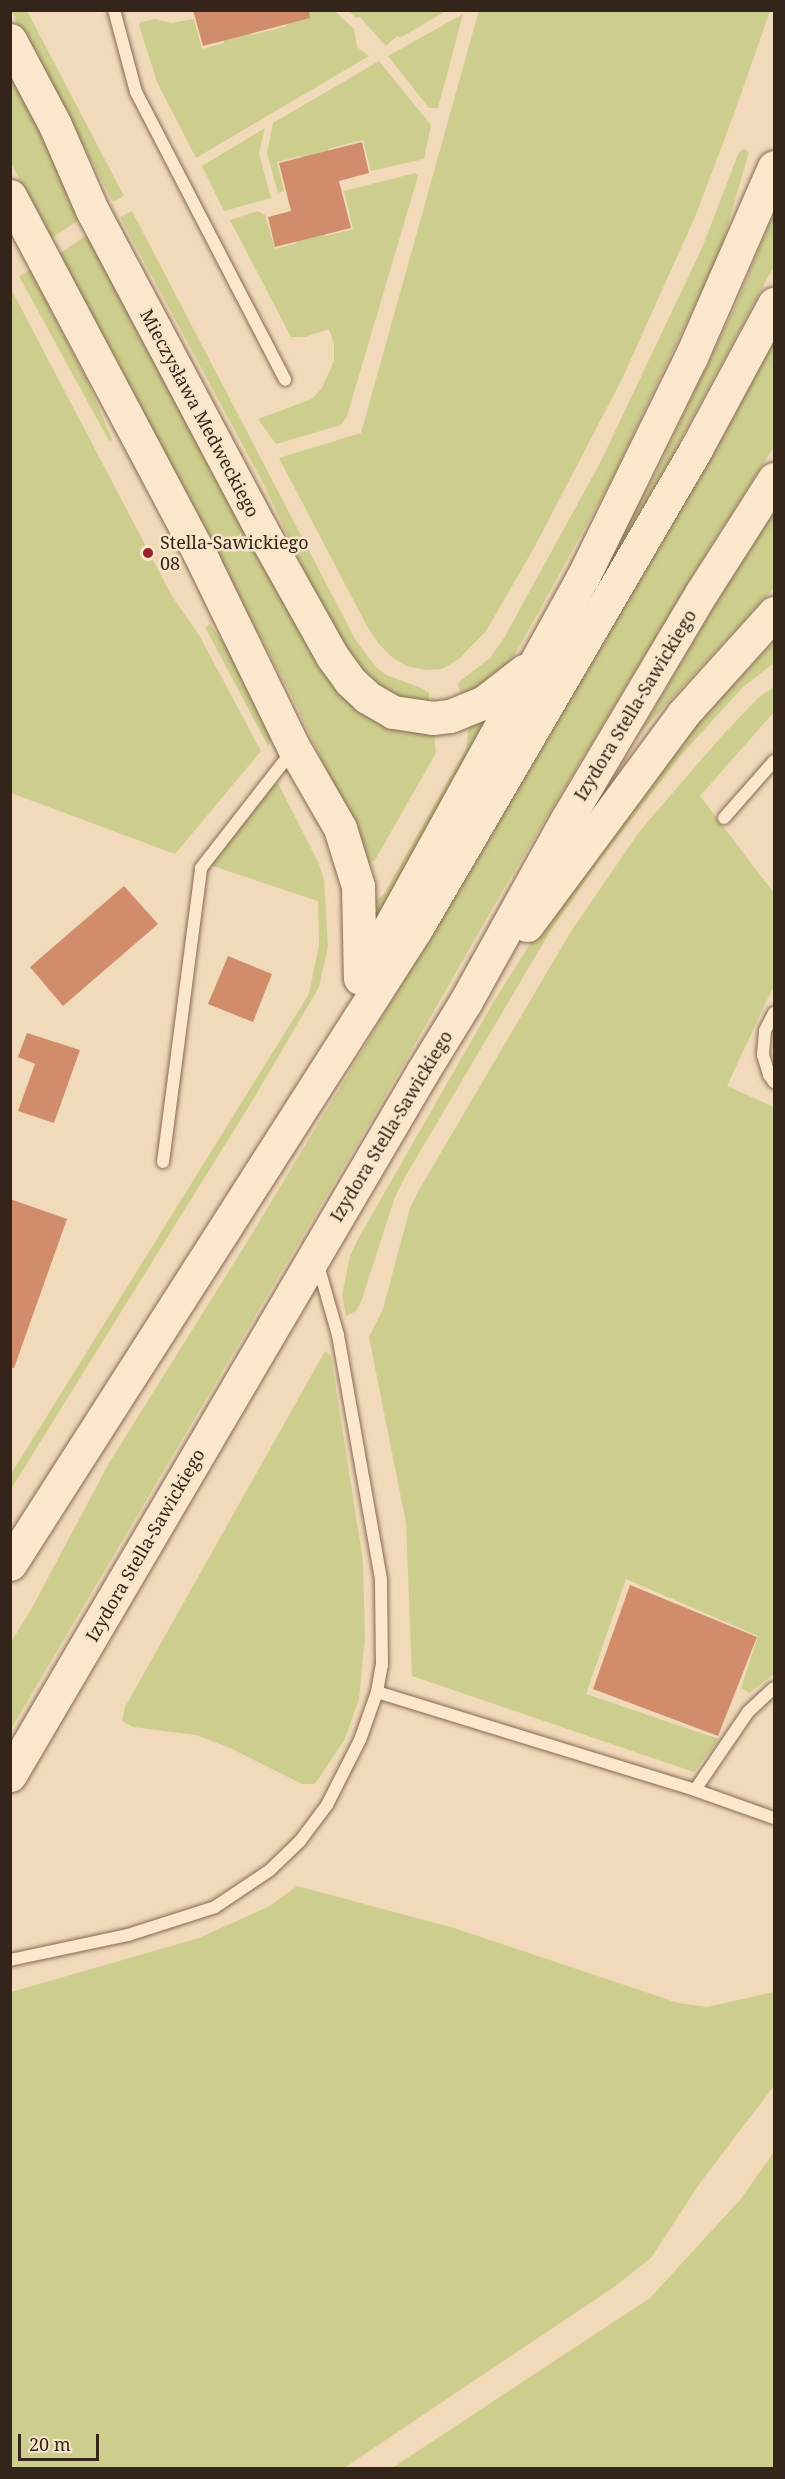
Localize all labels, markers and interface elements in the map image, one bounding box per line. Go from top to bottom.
street label: Mieczysława Medweckiego [136,305,264,521]
place label: Stella-Sawickiego 08 [160,532,309,574]
marker: Stella-Sawickiego 08 [141,546,155,560]
street label: Izydora Stella-Sawickiego [569,606,701,804]
street label: Izydora Stella-Sawickiego [325,1027,457,1225]
street label: Izydora Stella-Sawickiego [81,1445,209,1645]
scale bar [21,2422,102,2460]
text: 20 m [29,2432,71,2456]

